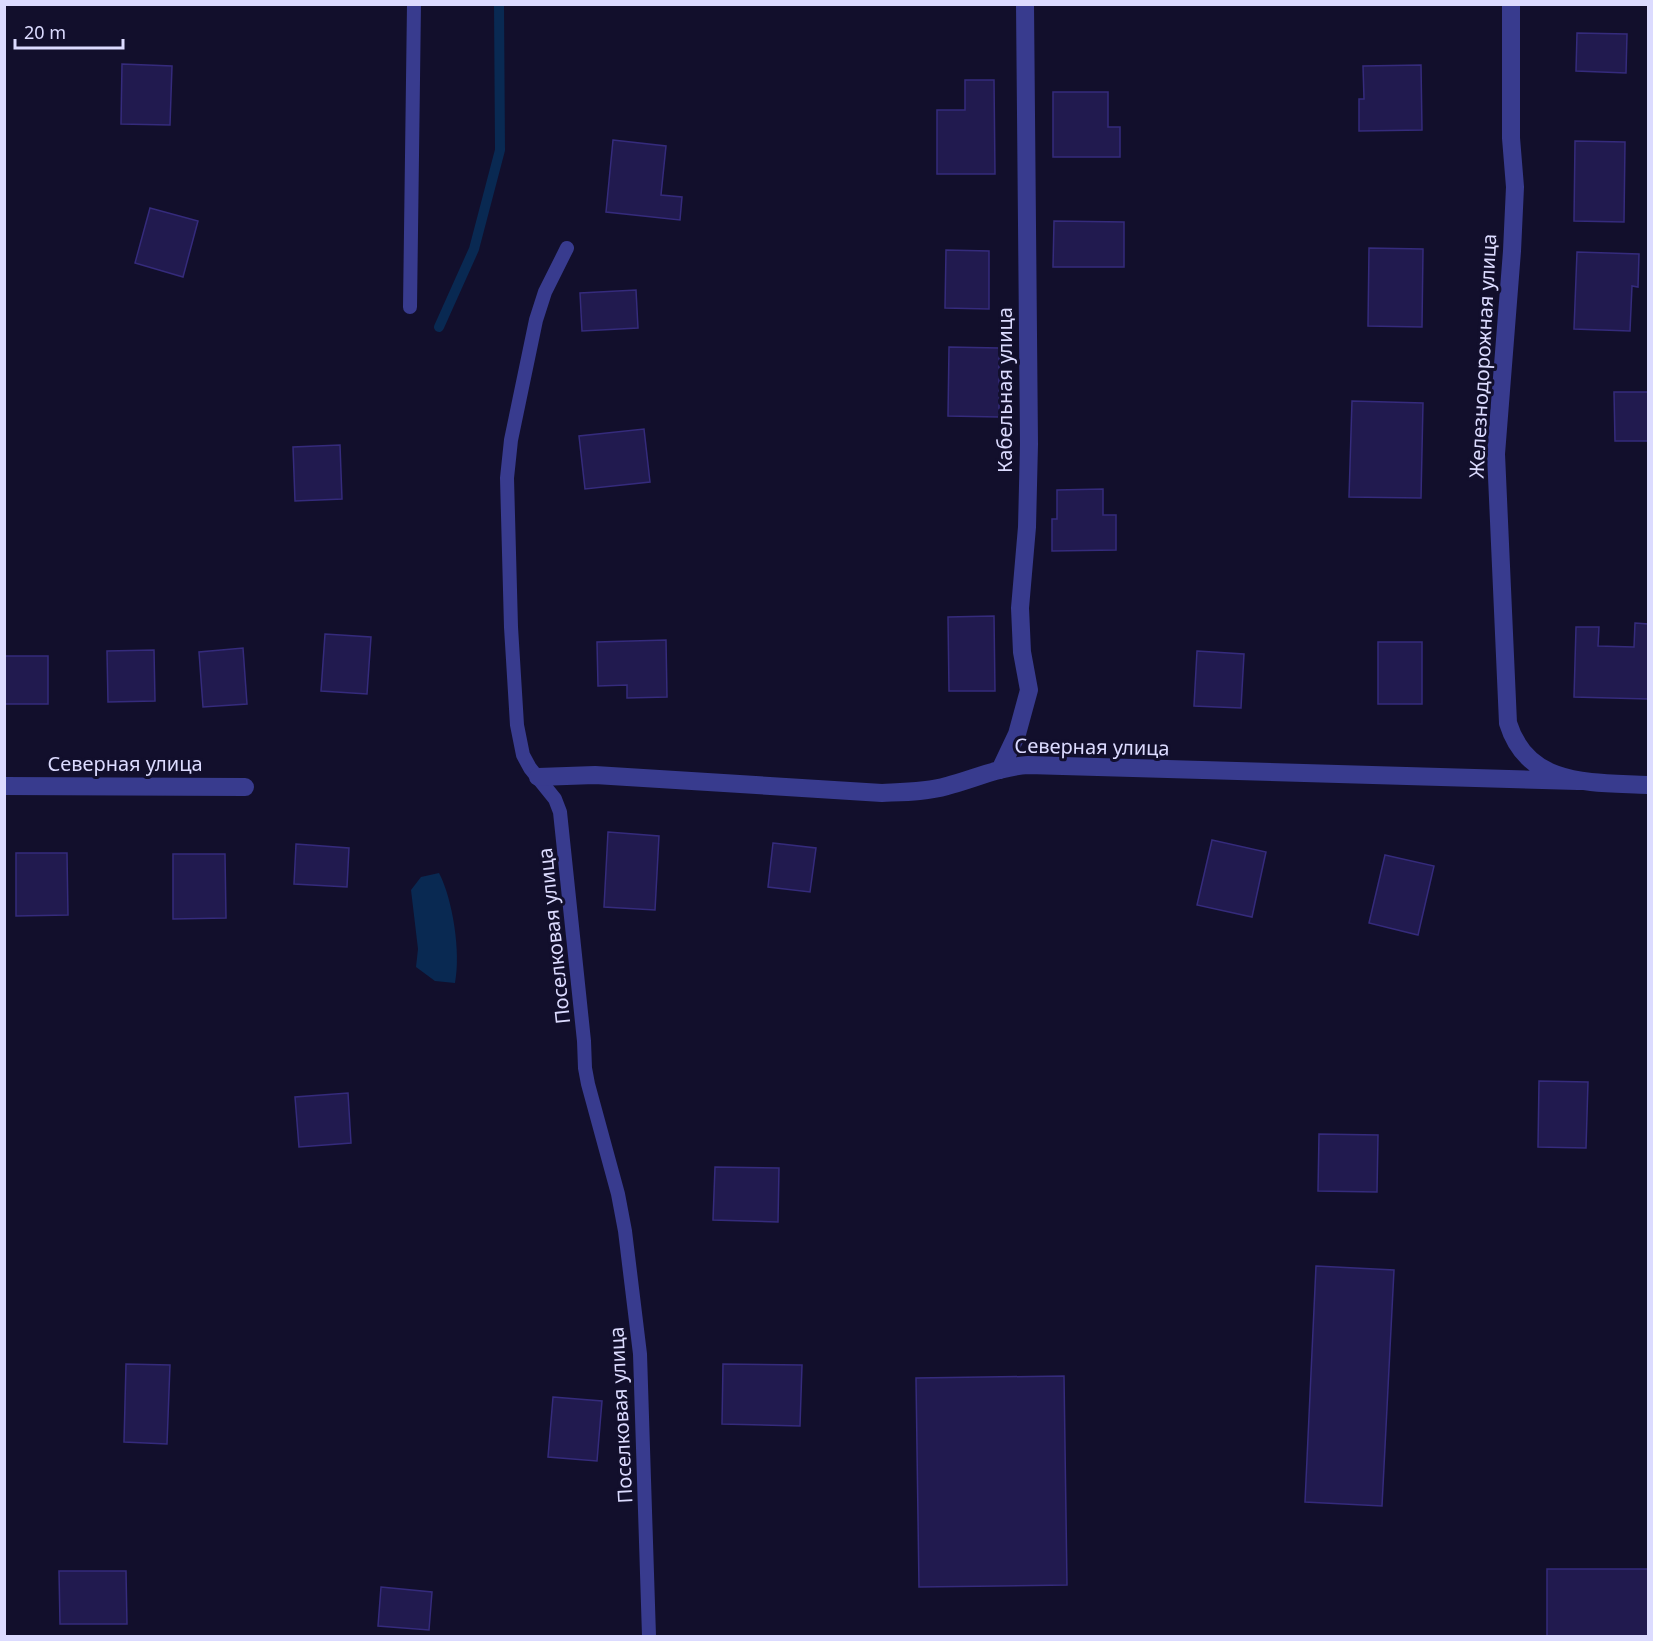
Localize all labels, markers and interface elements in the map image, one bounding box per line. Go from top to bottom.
scale bar [15,12,123,50]
text: 20 m [24,20,66,44]
street label: Железнодорожная улица [1463,233,1502,479]
street label: Кабельная улица [991,307,1018,473]
street label: Северная улица [1014,732,1170,761]
street label: Северная улица [47,750,203,777]
street label: Поселковая улица [531,847,576,1025]
street label: Поселковая улица [602,1326,639,1504]

